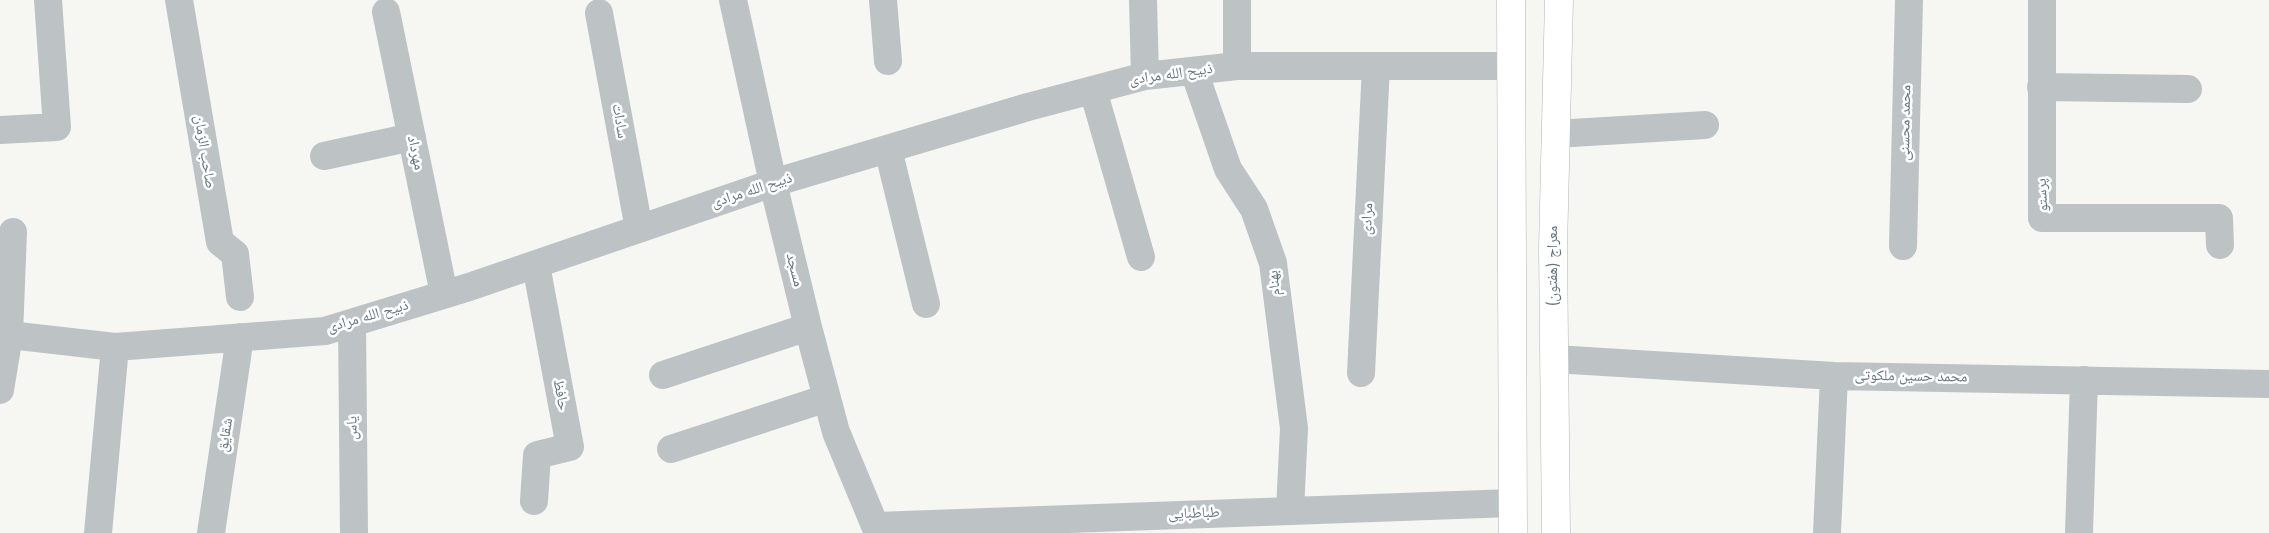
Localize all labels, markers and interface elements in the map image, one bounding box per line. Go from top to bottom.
street label: ذبیح الله مرادی [1128,60,1214,90]
street label: محمد محسنی [1896,85,1916,161]
street label: سادات [607,102,631,140]
street label: صاحب الزمان [189,114,219,190]
street label: مهرداد [403,134,427,172]
street label: ذبیح الله مرادی [709,169,795,213]
street label: پرستو [2033,178,2053,212]
street label: مرادی [1358,203,1378,235]
street label: معراج (هفتون) [1544,226,1562,306]
street label: مسجد [781,251,807,289]
street label: بهنام [1265,269,1285,297]
street label: ذبیح الله مرادی [325,297,411,337]
street label: محمد حسین ملکوتی [1855,367,1967,387]
street label: حافظ [548,378,572,412]
street label: یاس [344,416,362,440]
street label: شقایق [214,417,238,453]
street label: طباطبایی [1168,504,1220,524]

